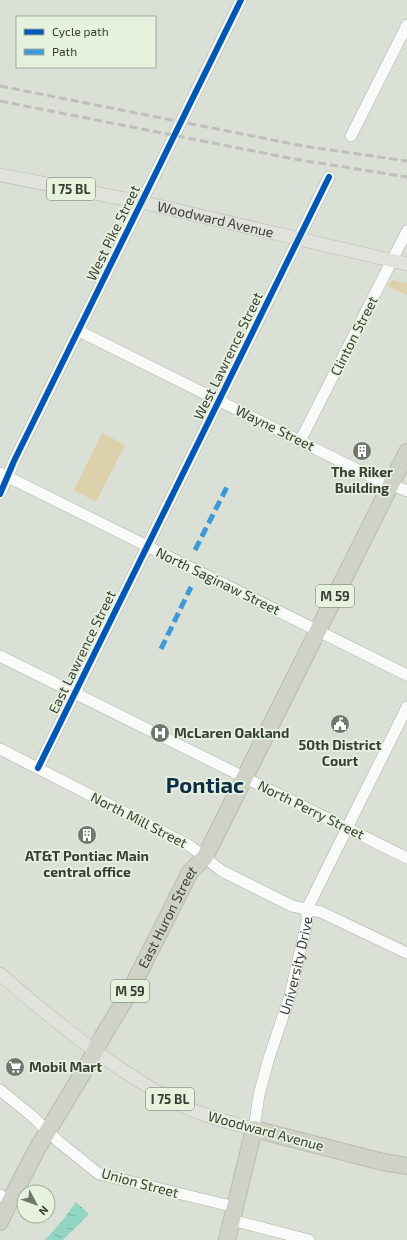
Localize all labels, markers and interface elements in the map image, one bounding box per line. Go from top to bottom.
legend [16,16,156,68]
text: Cycle path [52,24,109,38]
text: Path [52,44,77,58]
road number: I 75 BL [47,178,95,200]
street label: West Pike Street [82,182,143,283]
street label: Woodward Avenue [155,197,276,241]
street label: West Lawrence Street [189,289,266,422]
street label: Clinton Street [326,293,381,378]
street label: Wayne Street [233,401,318,454]
building icon: The Riker Building [351,440,373,462]
place label: The Riker Building [331,463,393,496]
street label: North Saginaw Street [153,543,283,618]
road number: M 59 [316,585,354,607]
street label: East Lawrence Street [44,587,119,716]
public building icon: 50th District Court [329,713,351,735]
hospital icon: McLaren Oakland [149,722,171,744]
place label: McLaren Oakland [174,724,289,741]
place label: 50th District Court [298,736,382,769]
district label: Pontiac [166,771,244,797]
street label: North Perry Street [255,776,367,843]
street label: North Mill Street [88,788,190,851]
building icon: AT&T Pontiac Main central office [76,824,98,846]
place label: AT&T Pontiac Main central office [25,847,149,880]
street label: East Huron Street [134,862,200,971]
street label: University Drive [275,917,315,1017]
road number: M 59 [111,980,149,1002]
supermarket icon: Mobil Mart [4,1056,26,1078]
place label: Mobil Mart [29,1058,102,1075]
road number: I 75 BL [146,1088,194,1110]
street label: Woodward Avenue [206,1107,326,1154]
street label: Union Street [100,1164,181,1201]
north arrow [16,1184,56,1224]
text: N [36,1204,51,1218]

